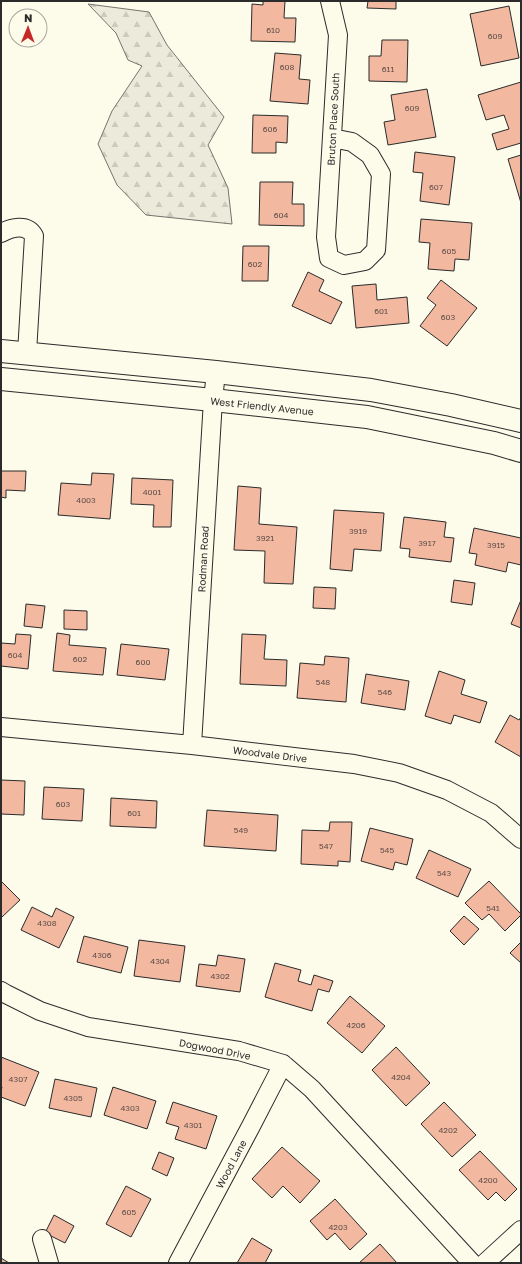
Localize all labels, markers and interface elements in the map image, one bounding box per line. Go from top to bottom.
north arrow [8,8,48,48]
text: N [24,11,32,24]
house number: 610 [266,25,280,35]
house number: 609 [488,31,502,41]
house number: 608 [280,62,294,72]
house number: 611 [382,64,394,74]
street label: Bruton Place South [325,72,341,166]
house number: 609 [405,103,419,113]
house number: 606 [263,124,277,134]
house number: 607 [429,182,443,192]
house number: 604 [274,210,288,220]
house number: 605 [442,246,457,256]
house number: 602 [248,259,263,269]
house number: 601 [374,306,388,316]
house number: 603 [441,312,456,322]
street label: West Friendly Avenue [210,395,314,417]
house number: 4001 [143,487,161,497]
house number: 4003 [76,495,96,505]
street label: Rodman Road [195,525,211,593]
house number: 3919 [349,526,367,536]
house number: 3921 [256,533,274,543]
house number: 3917 [418,538,436,548]
house number: 3915 [487,540,505,550]
house number: 604 [8,650,22,660]
house number: 602 [73,654,88,664]
house number: 600 [136,657,150,667]
house number: 548 [316,677,330,687]
house number: 546 [378,687,392,697]
street label: Woodvale Drive [232,744,308,765]
house number: 603 [56,799,71,809]
house number: 601 [127,808,141,818]
house number: 549 [234,825,248,835]
house number: 547 [319,841,333,851]
house number: 545 [380,845,394,855]
house number: 543 [437,868,451,878]
house number: 541 [486,903,500,913]
house number: 4308 [37,918,57,928]
house number: 4306 [92,950,112,960]
house number: 4304 [150,956,170,966]
house number: 4302 [210,971,230,981]
house number: 4206 [346,1020,366,1030]
street label: Dogwood Drive [178,1036,252,1062]
house number: 4204 [391,1072,411,1082]
house number: 4307 [9,1074,27,1084]
house number: 4305 [63,1093,83,1103]
house number: 4303 [120,1103,140,1113]
house number: 4301 [184,1120,202,1130]
house number: 4202 [438,1125,458,1135]
street label: Wood Lane [213,1137,249,1190]
house number: 4200 [478,1175,498,1185]
house number: 605 [122,1207,137,1217]
house number: 4203 [328,1222,348,1232]

